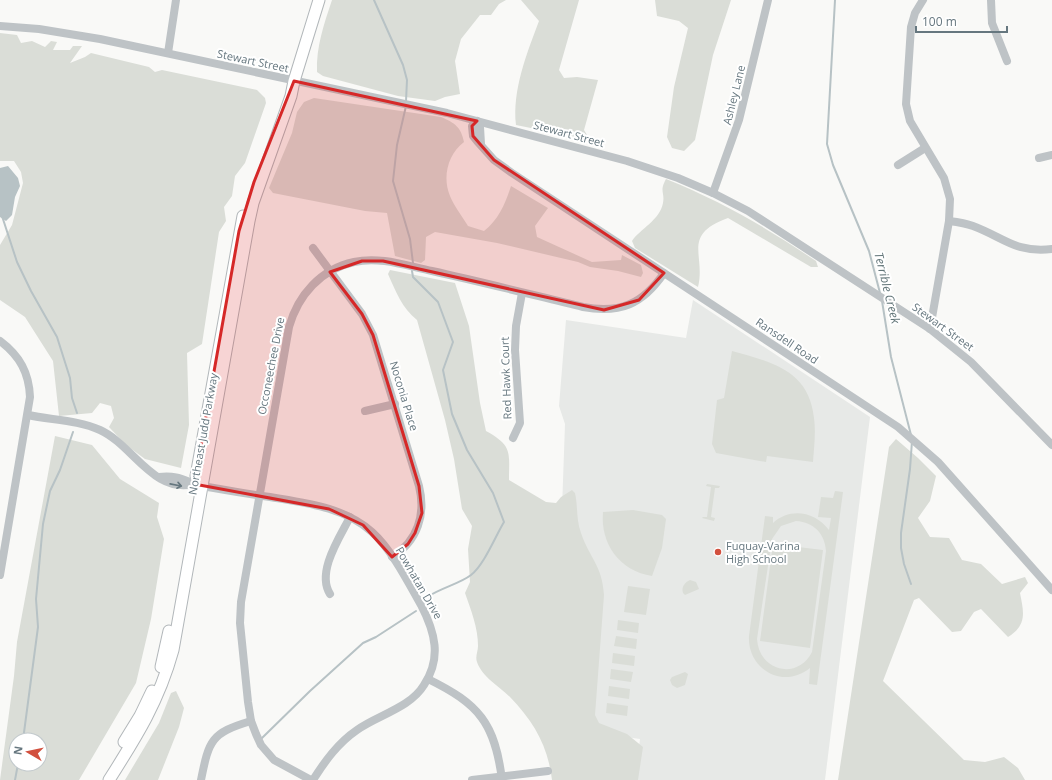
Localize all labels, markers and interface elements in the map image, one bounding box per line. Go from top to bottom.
scale bar [916,8,1007,34]
text: 100 m [922,13,957,30]
street label: Stewart Street [216,46,290,75]
street label: Ashley Lane [719,63,748,126]
street label: Stewart Street [532,117,606,150]
water label: Terrible Creek [870,250,905,327]
street label: Stewart Street [909,299,977,354]
street label: Ransdell Road [753,314,822,367]
street label: Occoneechee Drive [254,316,287,416]
street label: Red Hawk Court [497,336,514,420]
street label: Noconia Place [387,359,422,433]
street label: Northeast Judd Parkway [184,371,221,496]
one-way arrow [169,481,182,489]
place label: Fuquay-Varina High School [726,538,800,566]
street label: Powhatan Drive [393,544,446,622]
marker: Fuquay-Varina High School [713,547,723,557]
north arrow [8,732,48,772]
text: N [10,745,26,756]

